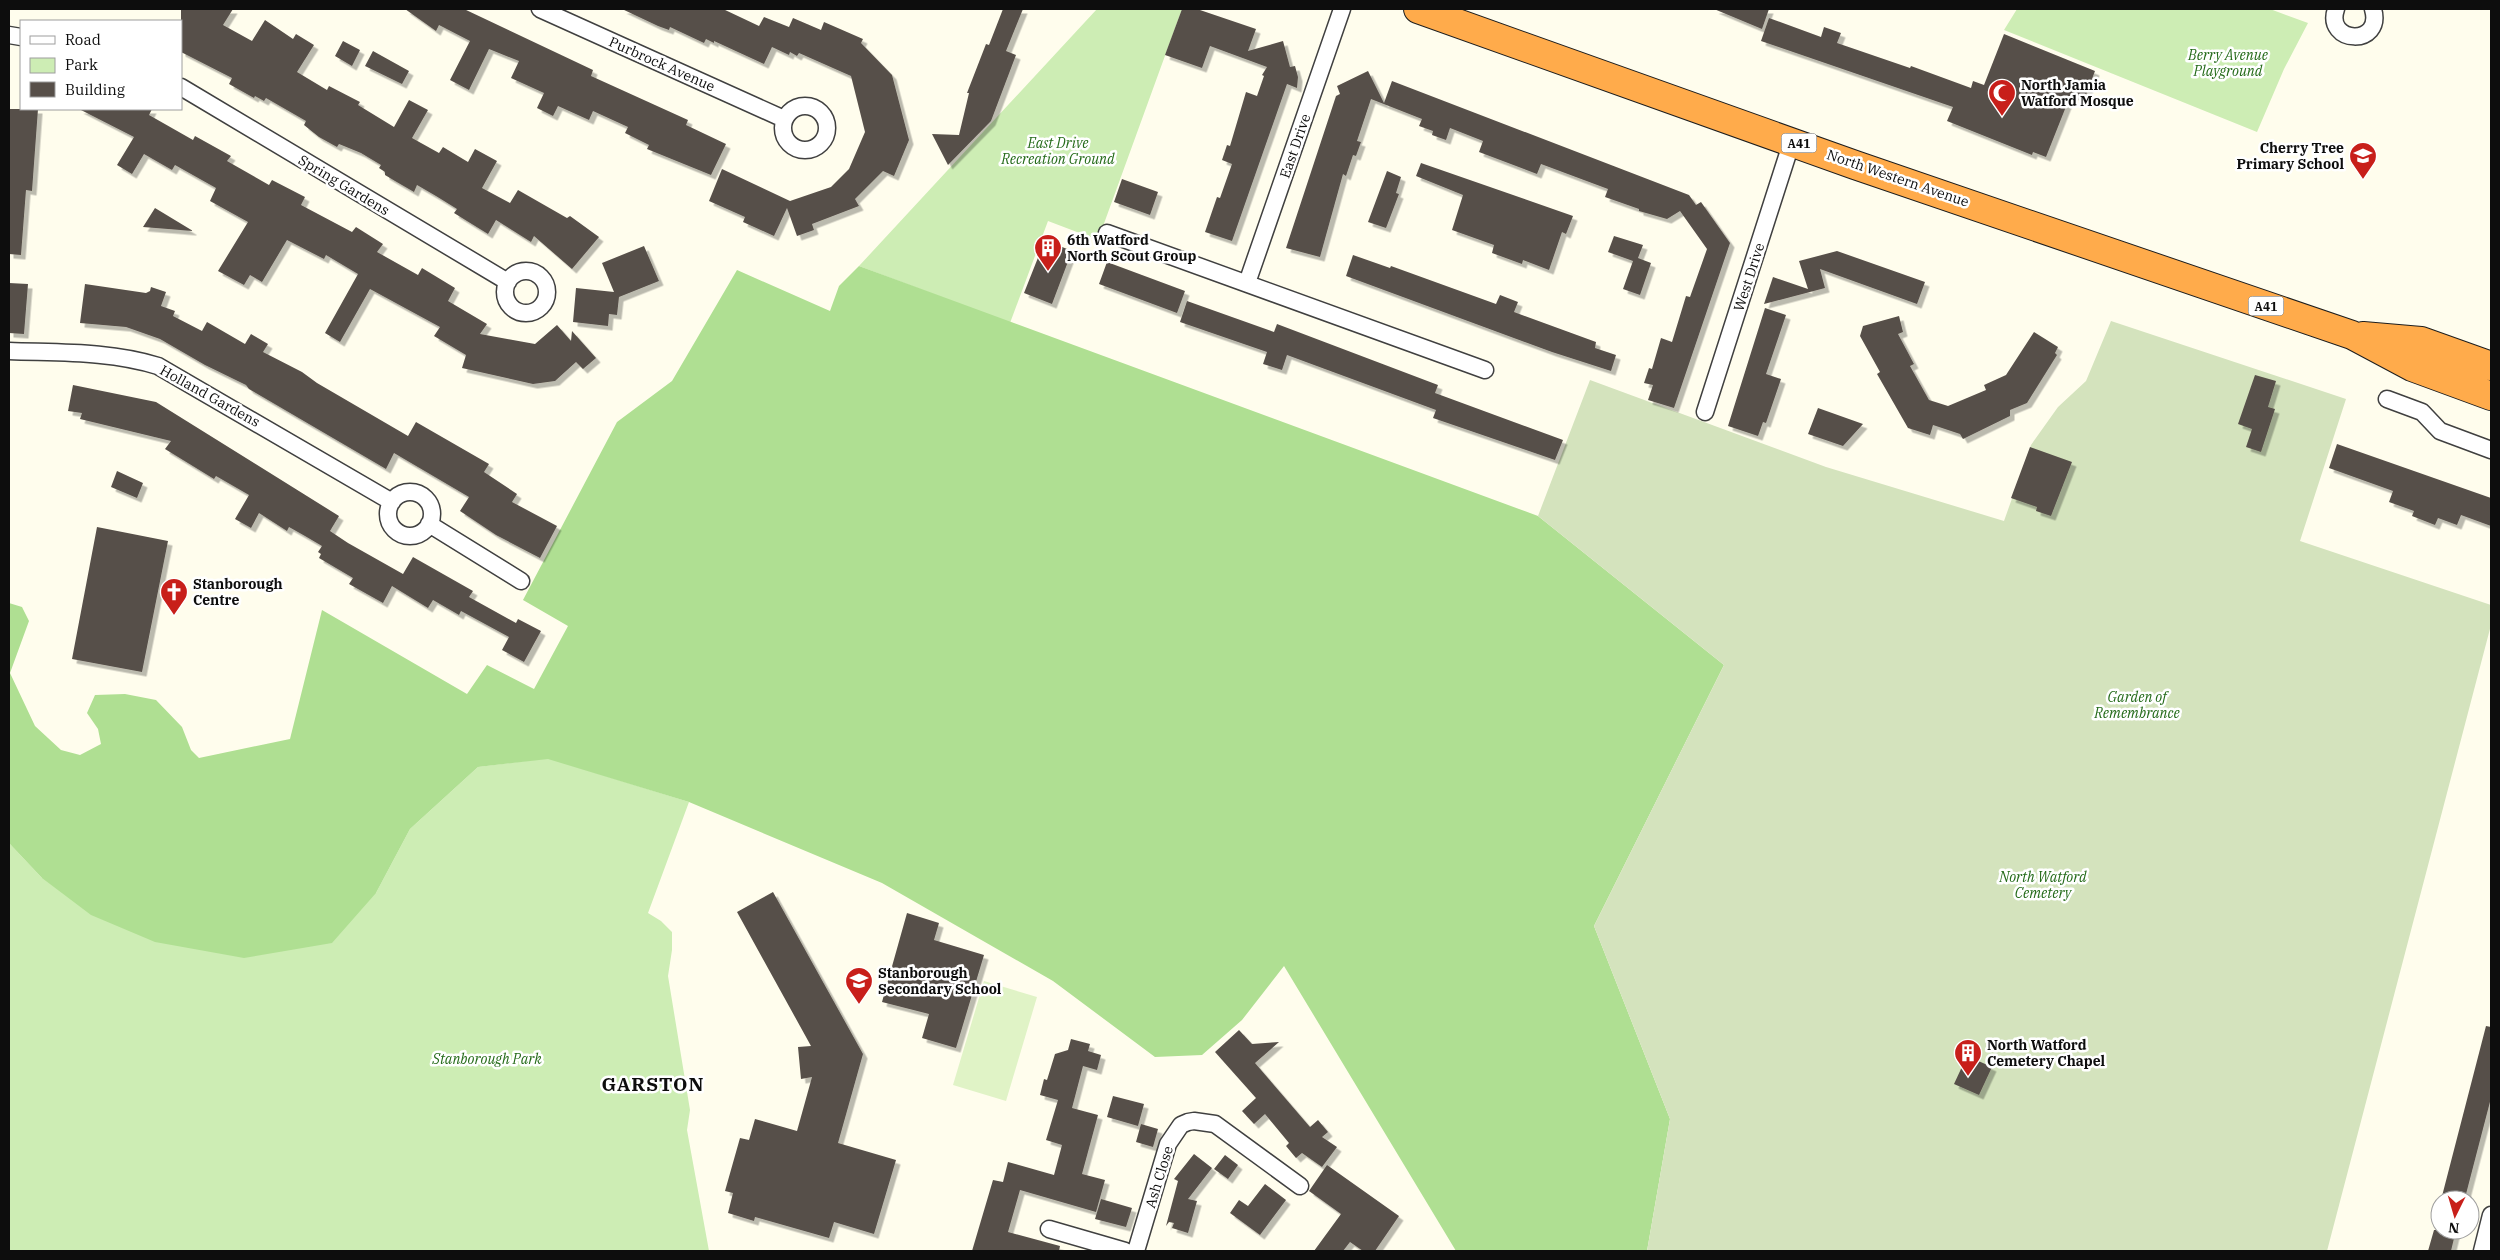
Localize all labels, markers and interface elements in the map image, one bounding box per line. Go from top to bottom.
legend [20,20,182,110]
text: Road [65,30,101,49]
street label: Purbrock Avenue [606,33,718,95]
park label: Berry Avenue Playground [2187,46,2269,80]
text: Park [65,55,98,74]
place label: North Jamia Watford Mosque [2021,76,2134,110]
mosque icon: North Jamia Watford Mosque [1987,78,2017,117]
text: Building [65,80,125,99]
street label: East Drive [1276,111,1314,181]
park label: East Drive Recreation Ground [1000,134,1115,168]
road number: A41 [1782,134,1816,152]
place label: Cherry Tree Primary School [2236,139,2344,173]
school or university icon: Cherry Tree Primary School [2348,141,2378,180]
street label: North Western Avenue [1825,145,1971,211]
street label: Spring Gardens [295,151,393,219]
place label: 6th Watford North Scout Group [1067,231,1197,265]
building icon: 6th Watford North Scout Group [1033,233,1063,272]
street label: West Drive [1730,241,1768,313]
road number: A41 [2248,296,2284,316]
street label: Holland Gardens [157,361,263,431]
place label: Stanborough Centre [193,575,283,609]
church icon: Stanborough Centre [159,577,189,616]
park label: Garden of Remembrance [2093,688,2180,722]
park label: North Watford Cemetery [1998,868,2087,902]
place label: Stanborough Secondary School [878,964,1002,998]
school or university icon: Stanborough Secondary School [844,966,874,1005]
place label: North Watford Cemetery Chapel [1987,1036,2106,1070]
building icon: North Watford Cemetery Chapel [1953,1038,1983,1077]
park label: Stanborough Park [431,1050,542,1068]
district label: GARSTON [601,1072,705,1096]
street label: Ash Close [1141,1144,1177,1210]
north arrow [2430,1190,2480,1240]
text: N [2448,1219,2460,1237]

